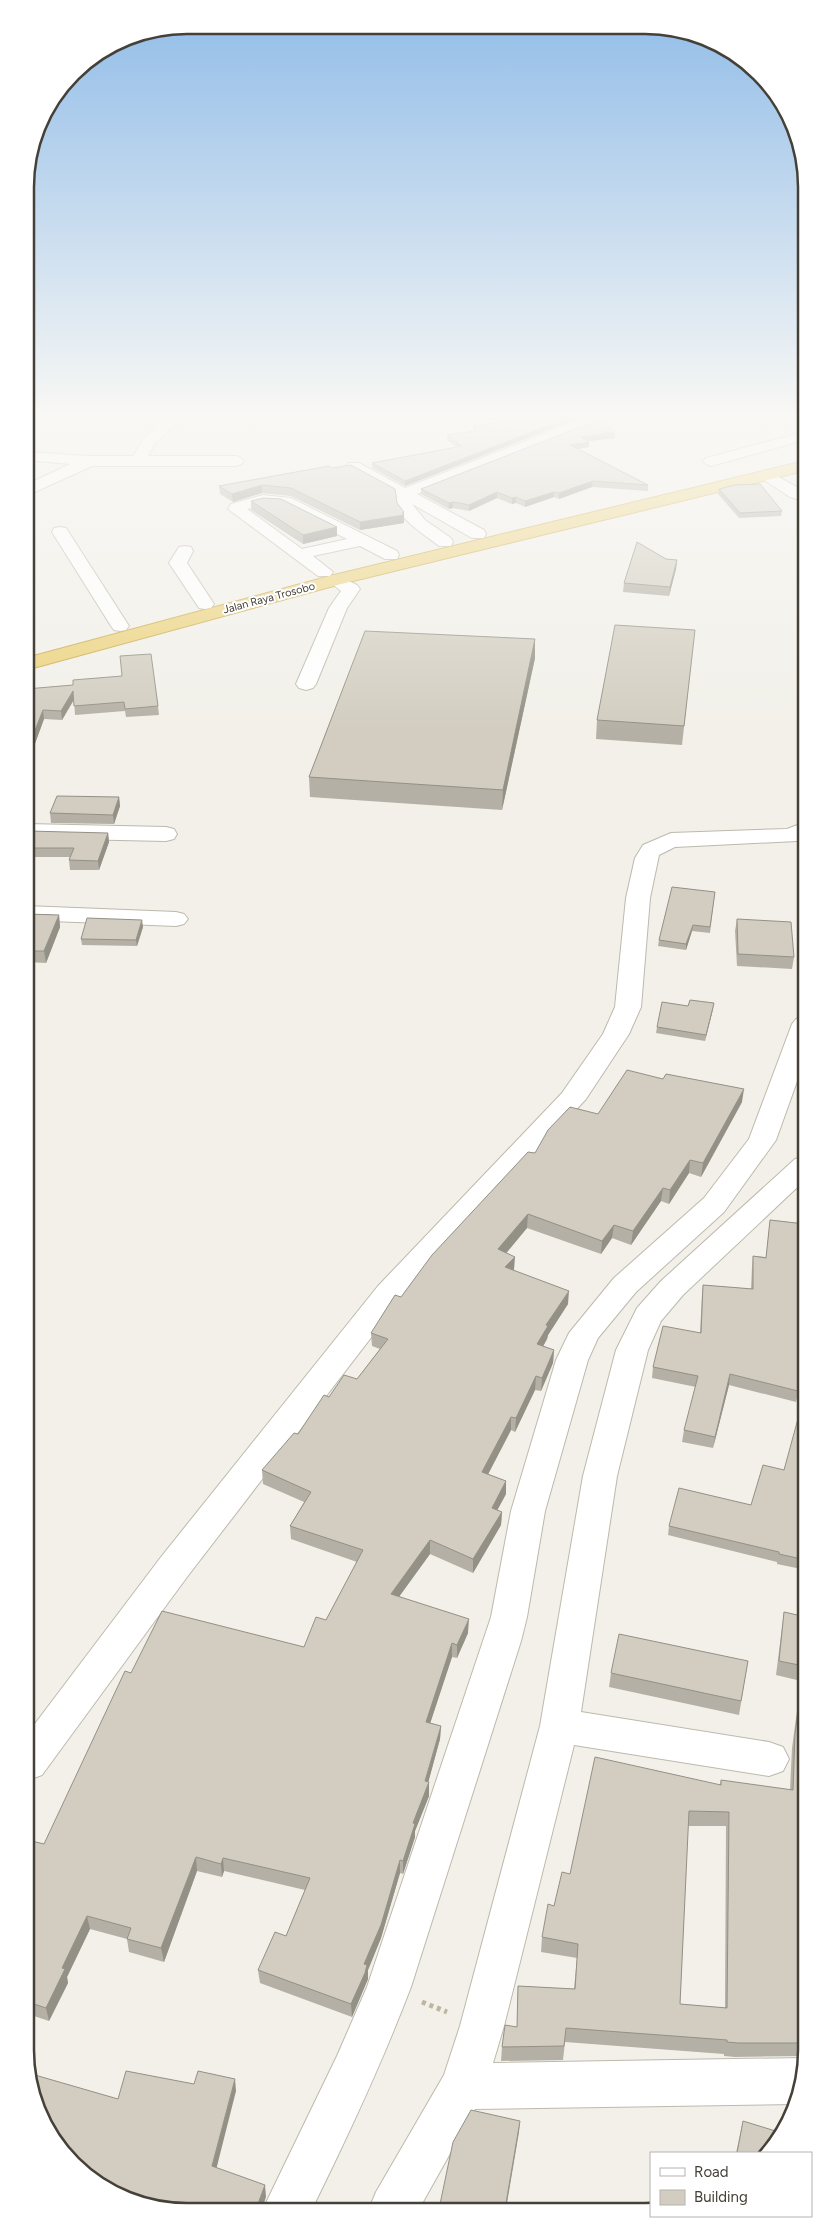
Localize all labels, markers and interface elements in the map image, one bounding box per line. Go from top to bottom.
street label: Jalan Raya Trosobo [222,579,316,617]
legend [650,2152,812,2217]
text: Road [694,2163,729,2181]
text: Building [694,2188,748,2206]

